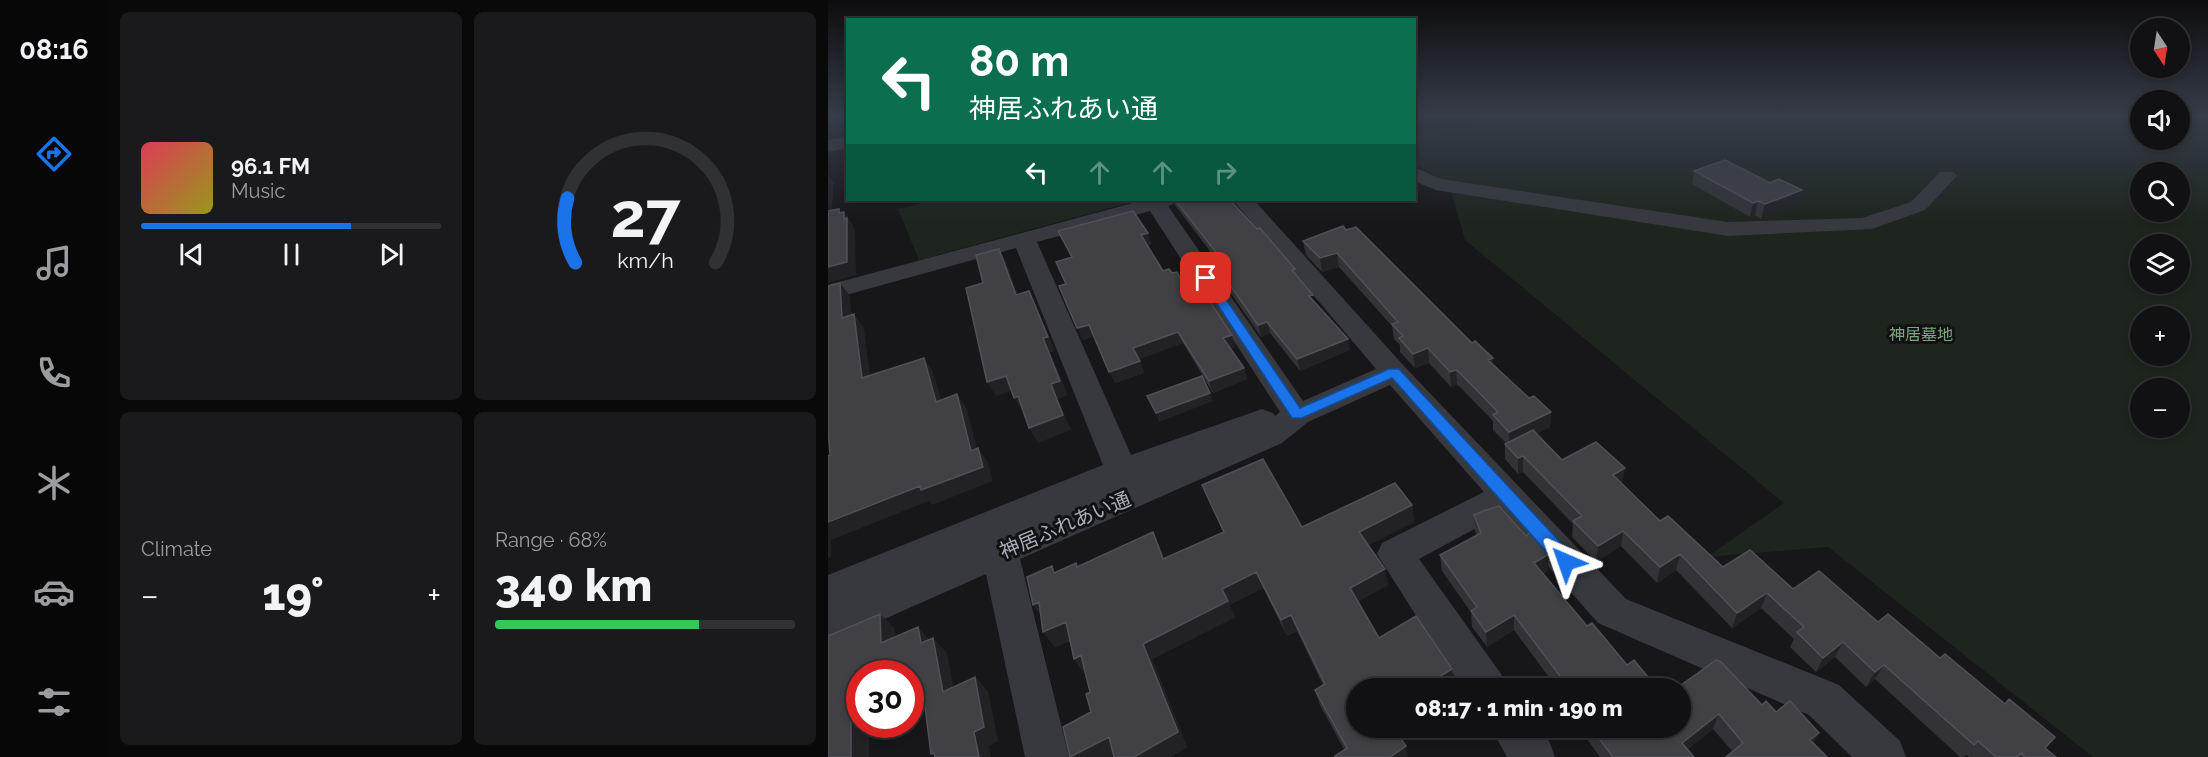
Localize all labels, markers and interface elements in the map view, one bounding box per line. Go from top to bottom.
north arrow [2130,18,2190,78]
map controls [2130,18,2190,438]
text: 08:16 [19,34,89,65]
text: 80 m [969,37,1069,86]
icon: left [870,42,948,120]
button: sound [2130,90,2190,150]
text: 神居ふれあい通 [969,93,1158,124]
icon: directions [33,133,75,175]
text: 96.1 FM [231,153,310,179]
icon: left [1020,156,1053,189]
icon: ahead [1083,156,1116,189]
icon: ahead [1146,156,1179,189]
icon: right [1209,156,1242,189]
button: search [2130,162,2190,222]
text: 27 [610,178,681,252]
text: Music [231,179,285,203]
button: layers [2130,234,2190,294]
icon: previous [175,238,208,271]
icon: pause [275,238,308,271]
icon: next [375,238,408,271]
icon: music [33,242,75,284]
text: km/h [617,249,673,274]
pin [1180,252,1231,303]
icon: arrive [1189,261,1222,294]
button: + [2130,306,2190,366]
park label: 神居墓地 [1889,325,1953,344]
icon: phone [33,352,75,394]
button: − [2130,378,2190,438]
icon: climate [33,462,75,504]
street label: 神居ふれあい通 [996,487,1134,563]
text: Range · 68% [495,528,607,552]
position arrow [1534,530,1598,594]
text: Climate [141,537,212,561]
text: 340 km [495,559,652,612]
text: 19° [262,568,324,621]
icon: car [33,571,75,613]
text: − [141,576,159,615]
text: + [427,576,441,615]
speed limit sign: 30 [846,660,924,738]
icon: filters [33,681,75,723]
text: 08:17 · 1 min · 190 m [1414,695,1623,721]

